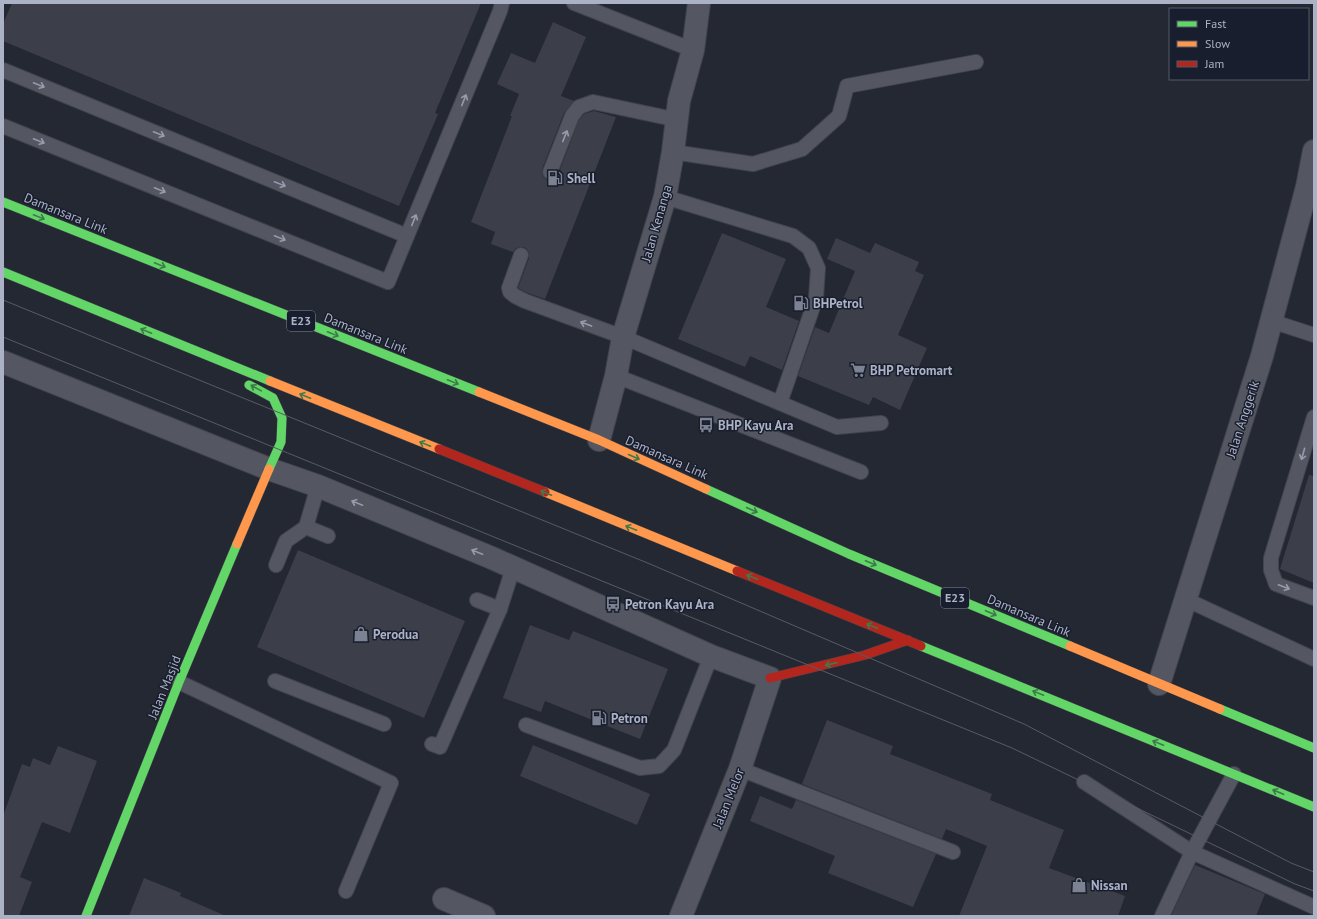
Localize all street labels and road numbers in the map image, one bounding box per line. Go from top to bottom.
street label: Jalan Kenanga [637,183,676,264]
street label: Damansara Link [21,189,111,238]
street label: Damansara Link [321,309,411,358]
road number: E23 [287,311,315,331]
street label: Jalan Anggerik [1222,378,1263,461]
street label: Damansara Link [623,432,712,484]
road number: E23 [941,588,969,608]
street label: Damansara Link [985,590,1074,641]
street label: Jalan Masjid [144,653,185,722]
street label: Jalan Melor [708,765,748,832]

